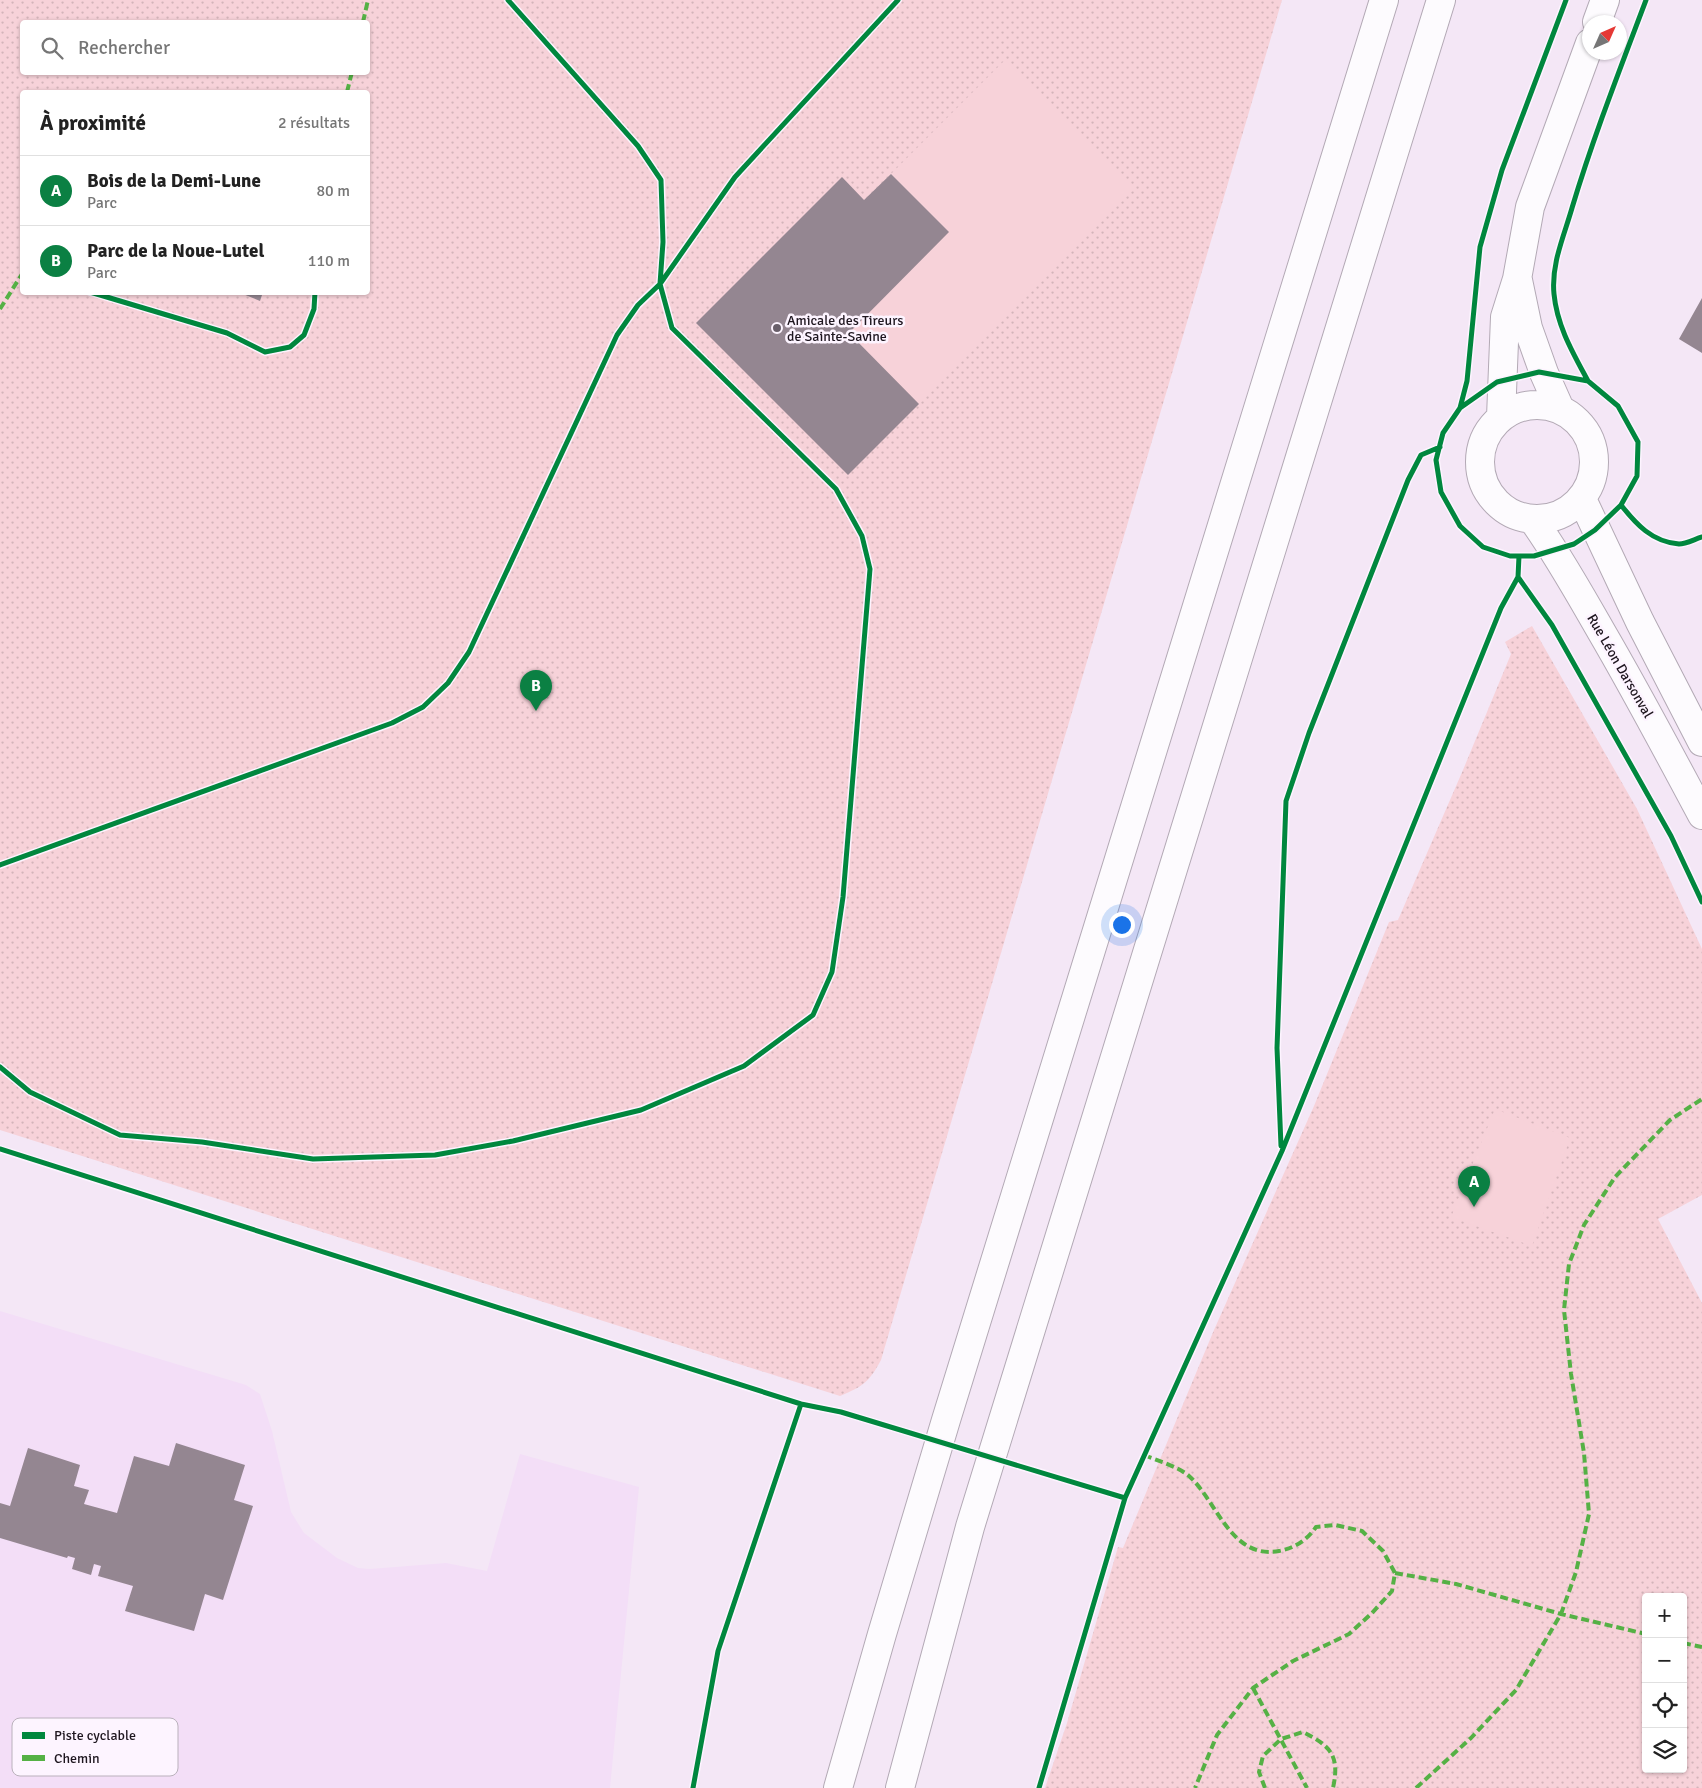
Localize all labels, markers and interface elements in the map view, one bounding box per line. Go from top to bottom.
north arrow [1582,15,1627,60]
search box [20,20,370,75]
icon: search [38,34,66,62]
text: Rechercher [78,36,170,60]
text: À proximité [40,110,146,136]
text: 2 résultats [278,113,350,133]
text: Bois de la Demi-Lune [87,169,261,193]
text: A [51,181,61,201]
text: 80 m [316,181,350,201]
text: Parc [87,193,117,213]
text: Parc de la Noue-Lutel [87,239,264,263]
text: B [51,251,61,271]
text: 110 m [308,251,350,271]
text: Parc [87,263,117,283]
place label: Amicale des Tireurs de Sainte-Savine [787,312,903,345]
marker: Amicale des Tireurs de Sainte-Savine [771,322,783,334]
street label: Rue Léon Darsonval [1583,611,1657,721]
pin: B [520,670,552,711]
your location [1109,912,1135,938]
pin: A [1458,1166,1490,1207]
map controls [1642,1593,1687,1773]
button: + [1642,1593,1687,1638]
button: − [1642,1638,1687,1683]
button: locate [1642,1683,1687,1728]
legend [12,1718,178,1776]
text: Piste cyclable [54,1727,136,1744]
button: layers [1642,1728,1687,1773]
text: Chemin [54,1750,100,1767]

